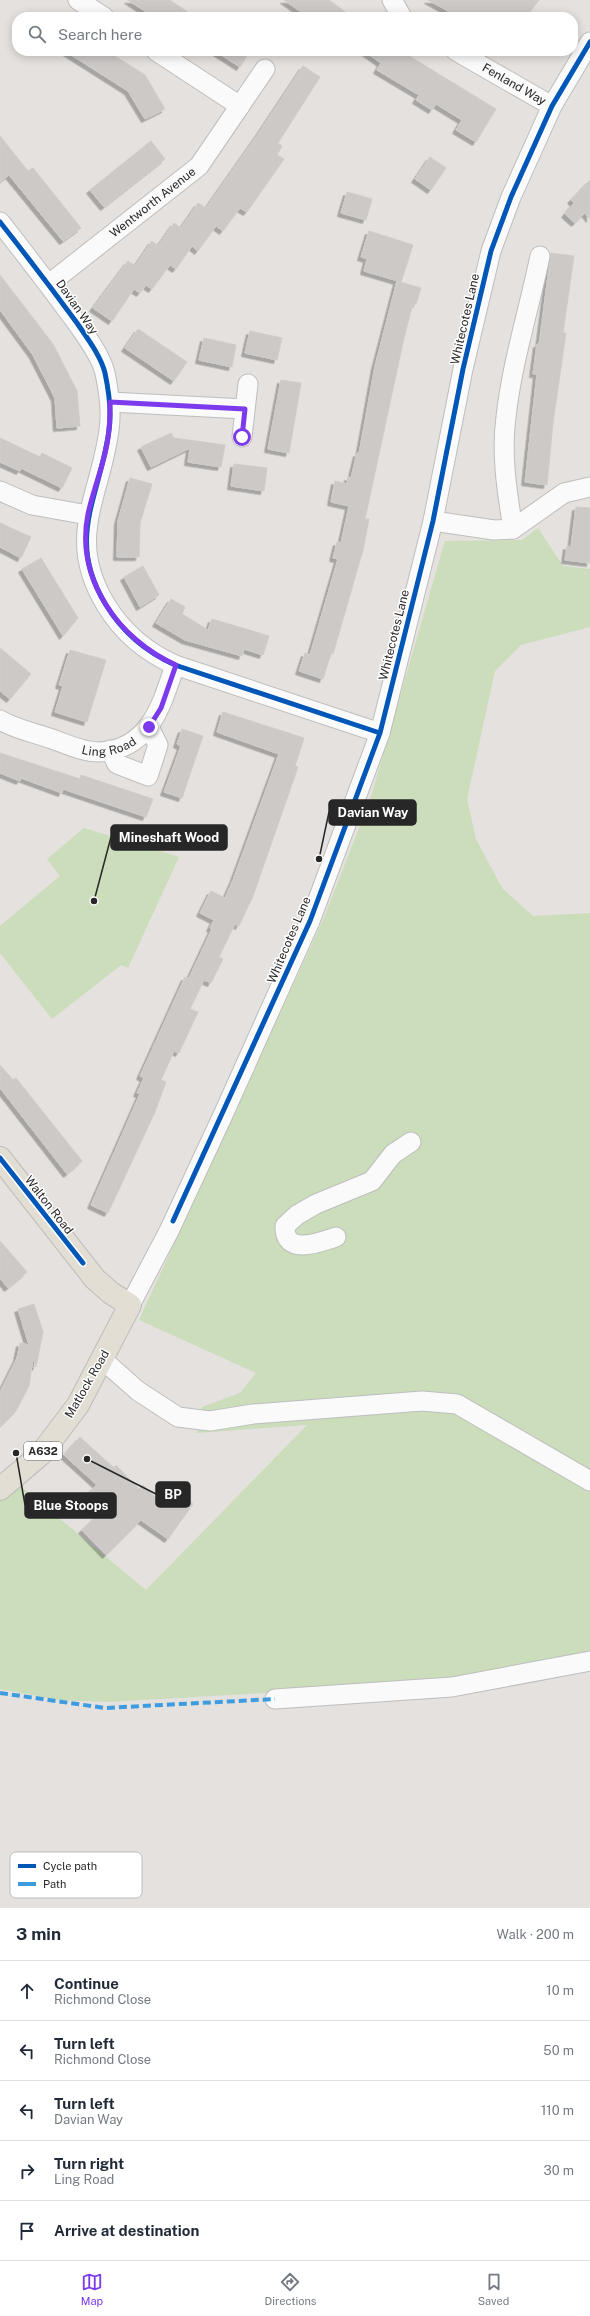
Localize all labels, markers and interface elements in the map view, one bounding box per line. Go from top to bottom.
search box [12,12,578,56]
icon: search [26,23,48,45]
text: Search here [58,26,142,43]
street label: Fenland Way [480,60,549,108]
street label: Wentworth Avenue [107,164,199,240]
street label: Whitecotes Lane [448,272,482,366]
street label: Davian Way [53,277,101,338]
route start [233,428,251,446]
street label: Whitecotes Lane [376,588,412,682]
route end [140,718,158,736]
street label: Ling Road [80,734,139,759]
callout: Davian Way [329,800,416,825]
text: Davian Way [338,805,409,820]
callout: Mineshaft Wood [111,825,227,850]
text: Mineshaft Wood [119,830,219,845]
street label: Whitecotes Lane [264,894,314,986]
street label: Walton Road [22,1173,76,1237]
street label: Matlock Road [62,1347,112,1421]
road number: A632 [24,1442,62,1460]
callout: BP [156,1482,190,1507]
text: BP [164,1487,182,1502]
callout: Blue Stoops [25,1493,116,1518]
text: Blue Stoops [34,1498,109,1513]
legend [10,1852,142,1898]
text: Cycle path [43,1860,97,1872]
text: Path [43,1878,66,1890]
text: 3 min [16,1924,61,1944]
text: Walk · 200 m [497,1927,574,1942]
text: Continue [54,1975,119,1992]
icon: ahead [16,1980,38,2002]
text: 10 m [546,1983,574,1998]
text: Richmond Close [54,1992,151,2007]
text: Turn left [54,2035,115,2052]
icon: left [16,2040,38,2062]
text: 50 m [543,2043,574,2058]
text: Richmond Close [54,2052,151,2067]
text: Turn left [54,2095,115,2112]
icon: left [16,2100,38,2122]
text: 110 m [541,2103,574,2118]
text: Davian Way [54,2112,123,2127]
text: Turn right [54,2155,124,2172]
icon: right [16,2160,38,2182]
text: 30 m [544,2163,574,2178]
text: Ling Road [54,2172,114,2187]
icon: arrive [16,2220,38,2242]
text: Arrive at destination [54,2222,199,2239]
tab: Map [81,2271,103,2307]
tab: Directions [265,2271,316,2307]
tab: Saved [478,2271,509,2307]

